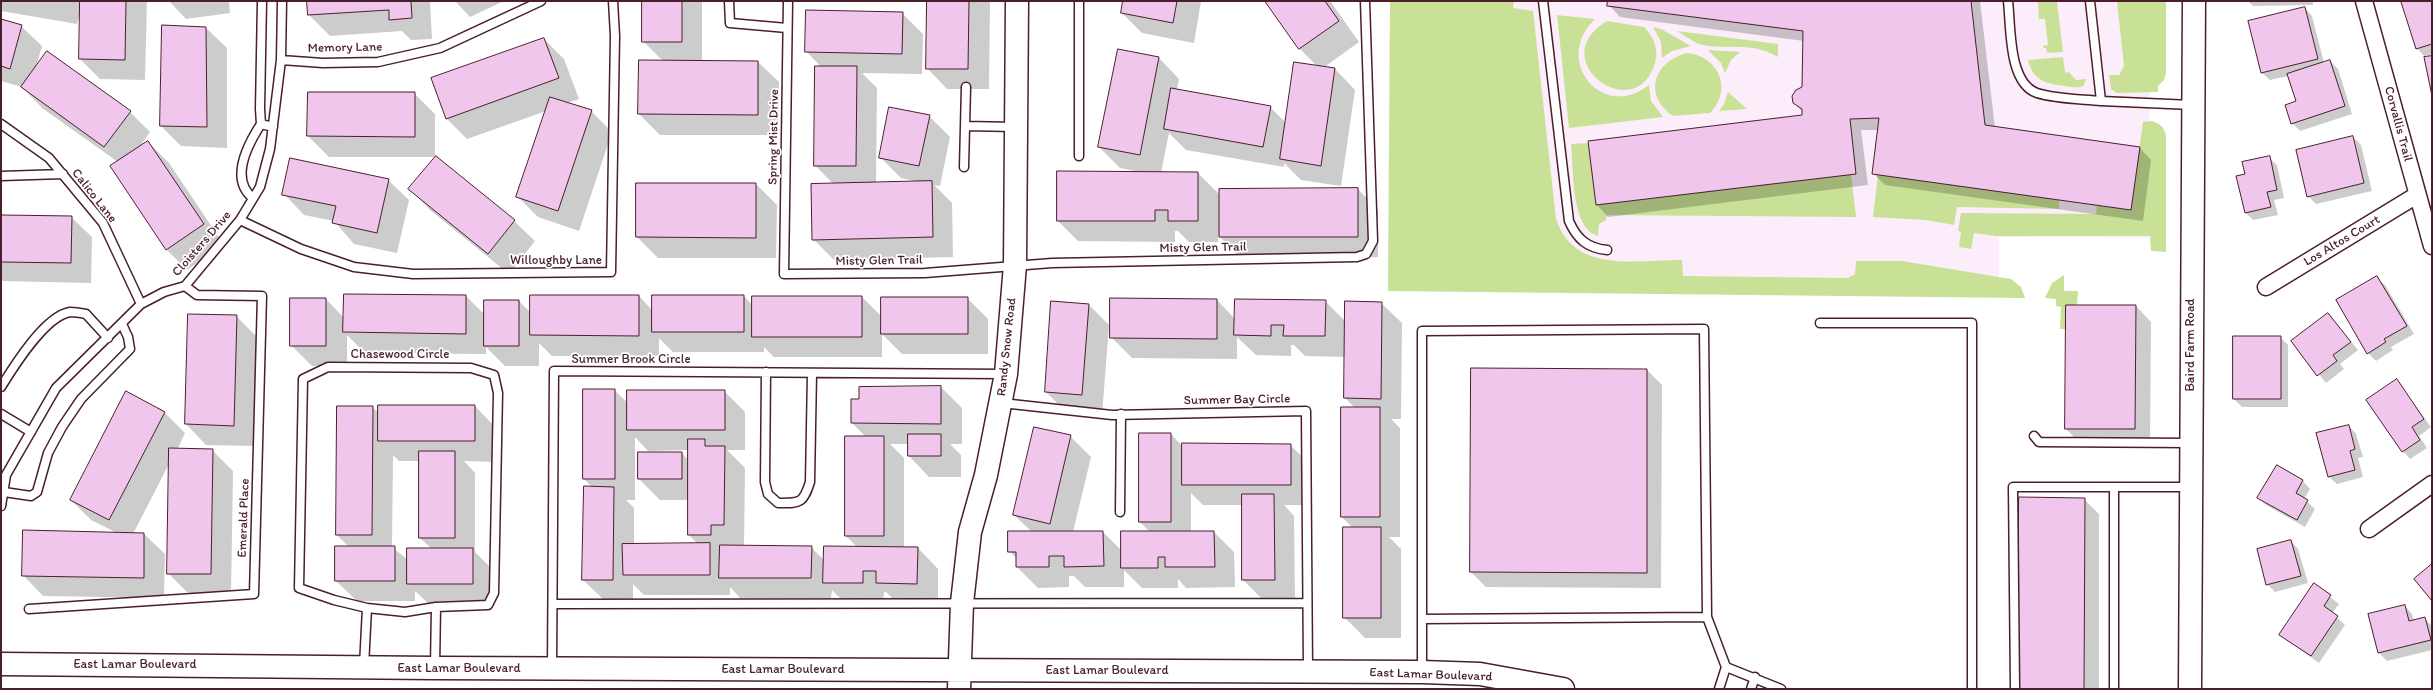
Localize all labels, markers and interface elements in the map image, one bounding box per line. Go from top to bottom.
street label: Memory Lane [307,40,383,56]
street label: Corvallis Trail [2380,85,2416,163]
street label: Spring Mist Drive [765,89,783,185]
street label: Calico Lane [68,166,120,226]
street label: Cloisters Drive [169,208,235,280]
street label: Los Altos Court [2301,212,2383,270]
street label: Misty Glen Trail [1159,239,1247,257]
street label: Misty Glen Trail [835,252,923,270]
street label: Willoughby Lane [510,253,602,269]
street label: Randy Snow Road [994,297,1020,397]
street label: Baird Farm Road [2183,298,2199,392]
street label: Chasewood Circle [351,347,449,363]
street label: Summer Brook Circle [571,352,691,368]
street label: Summer Bay Circle [1183,391,1291,409]
street label: Emerald Place [235,478,253,558]
street label: East Lamar Boulevard [73,657,197,673]
street label: East Lamar Boulevard [397,661,521,677]
street label: East Lamar Boulevard [721,662,845,678]
street label: East Lamar Boulevard [1045,663,1169,679]
street label: East Lamar Boulevard [1369,665,1493,685]

